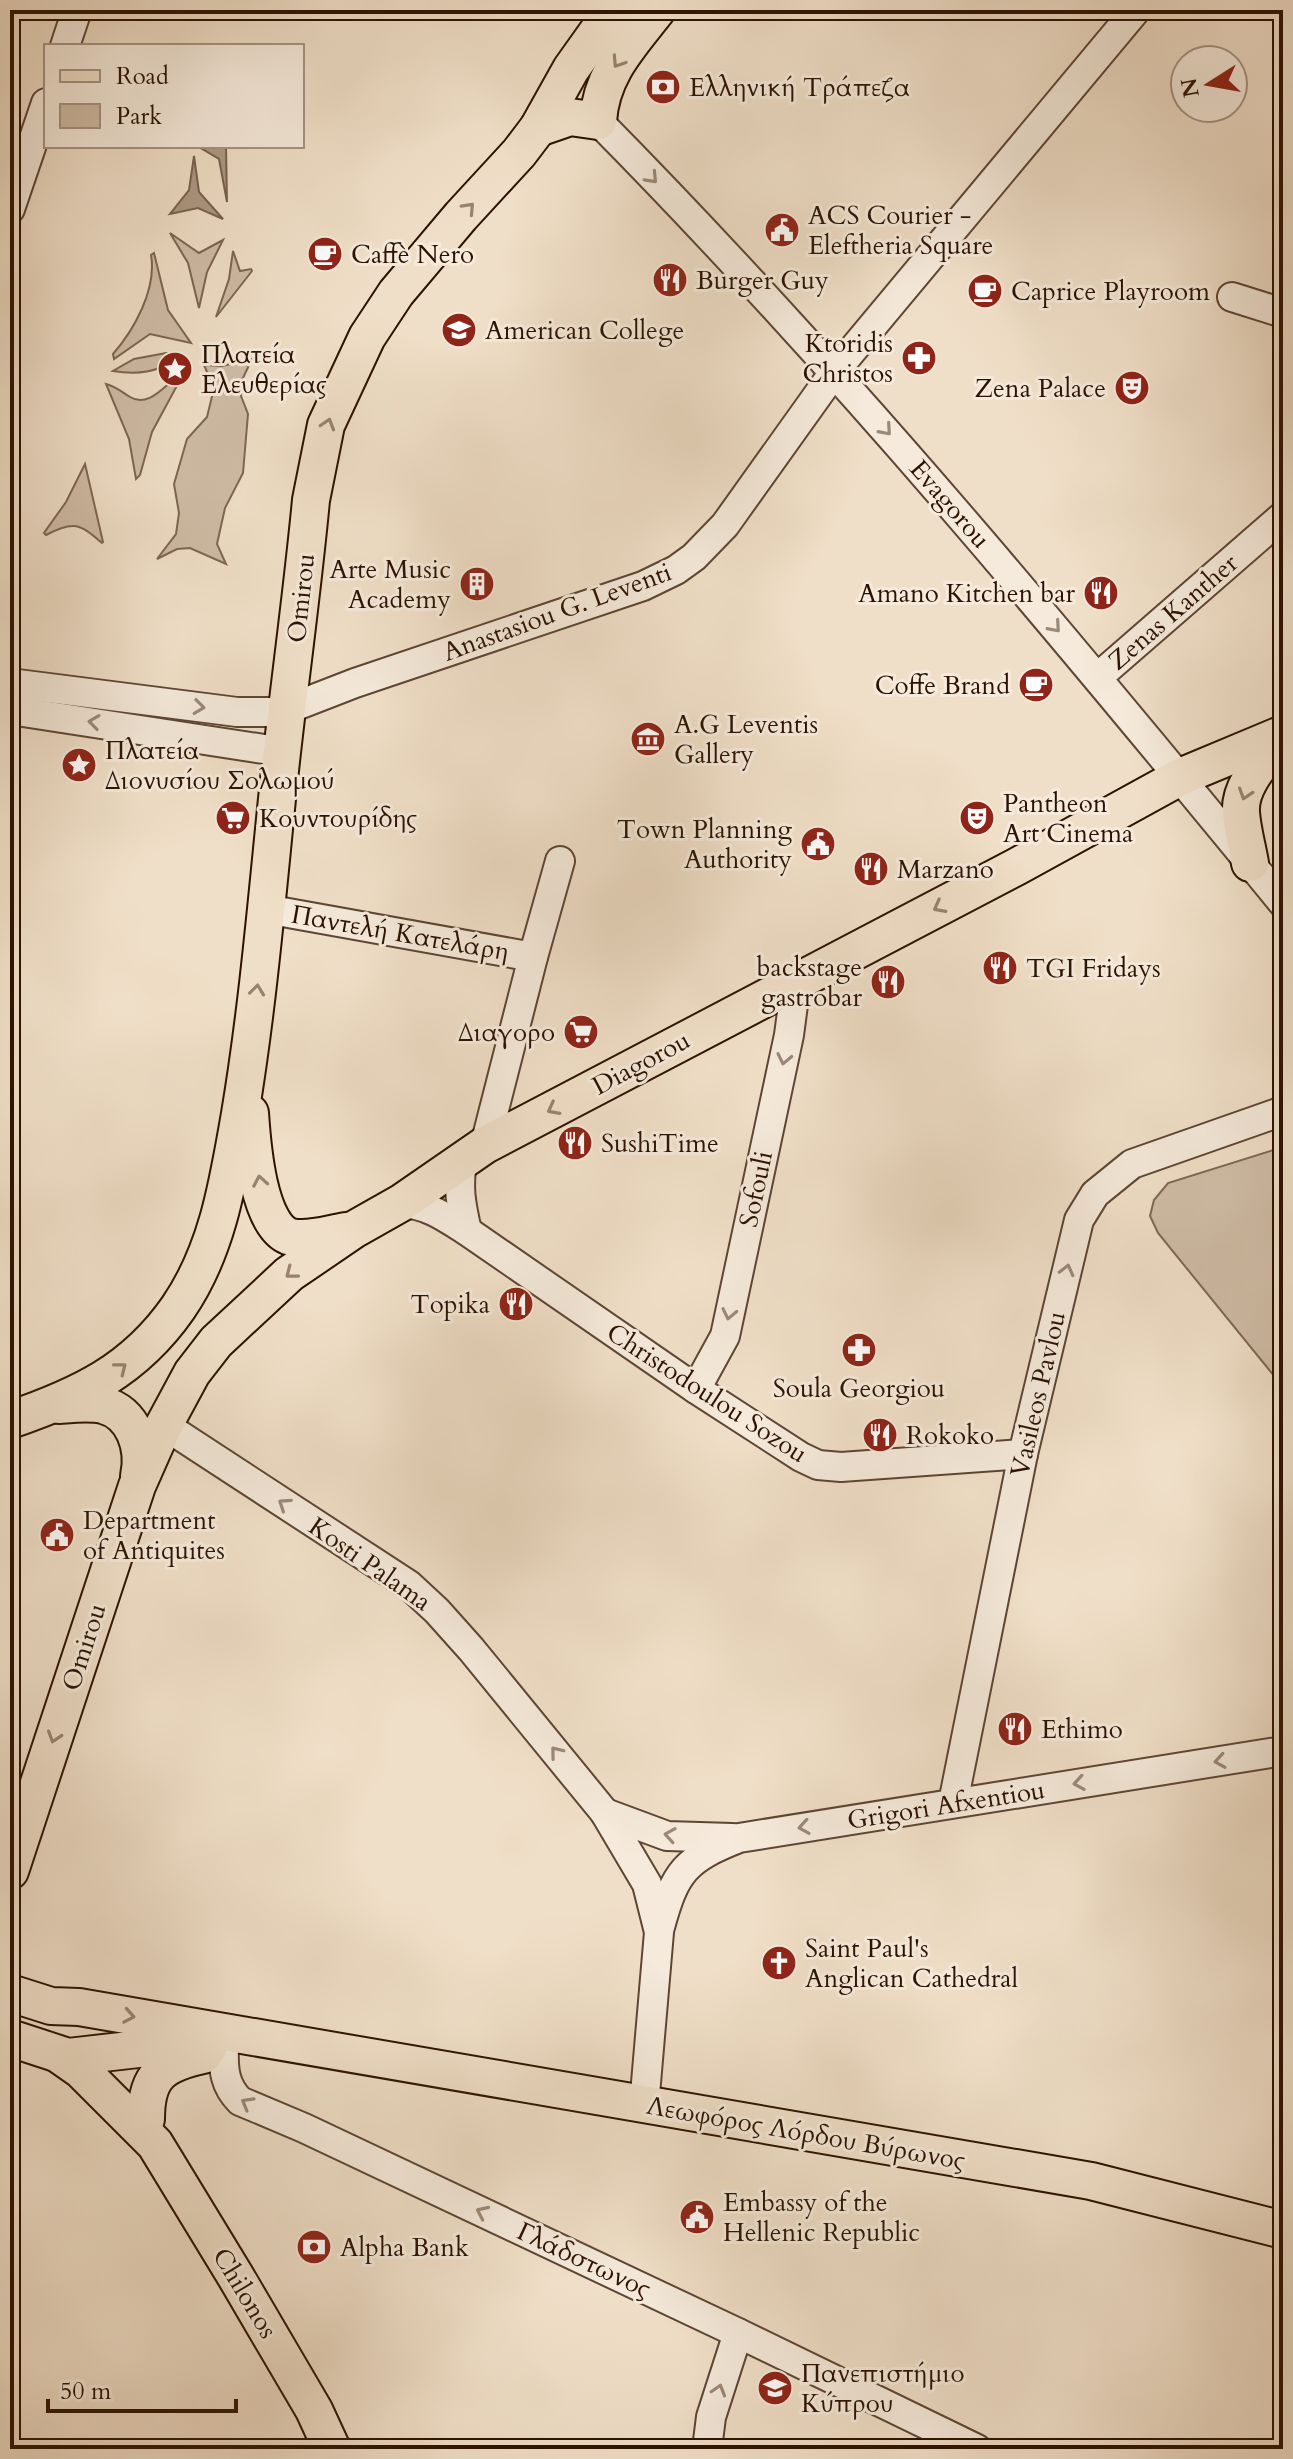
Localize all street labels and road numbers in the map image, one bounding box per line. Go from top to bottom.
street label: Evagorou [902,452,998,556]
street label: Zenas Kanther [1101,546,1246,678]
street label: Omirou [279,552,323,644]
street label: Anastasiou G. Leventi [438,554,676,670]
street label: Παντελή Κατελάρη [289,897,511,969]
street label: Diagorou [586,1023,696,1103]
street label: Sofouli [731,1148,781,1230]
street label: Vasileos Pavlou [1002,1308,1074,1480]
street label: Christodoulou Sozou [600,1315,814,1471]
street label: Kosti Palama [302,1509,438,1619]
street label: Omirou [54,1599,114,1695]
street label: Grigori Afxentiou [845,1772,1047,1838]
street label: Λεωφόρος Λόρδου Βύρωνος [644,2088,968,2178]
street label: Γλάδστωνος [511,2214,657,2306]
street label: Chilonos [204,2241,286,2345]

